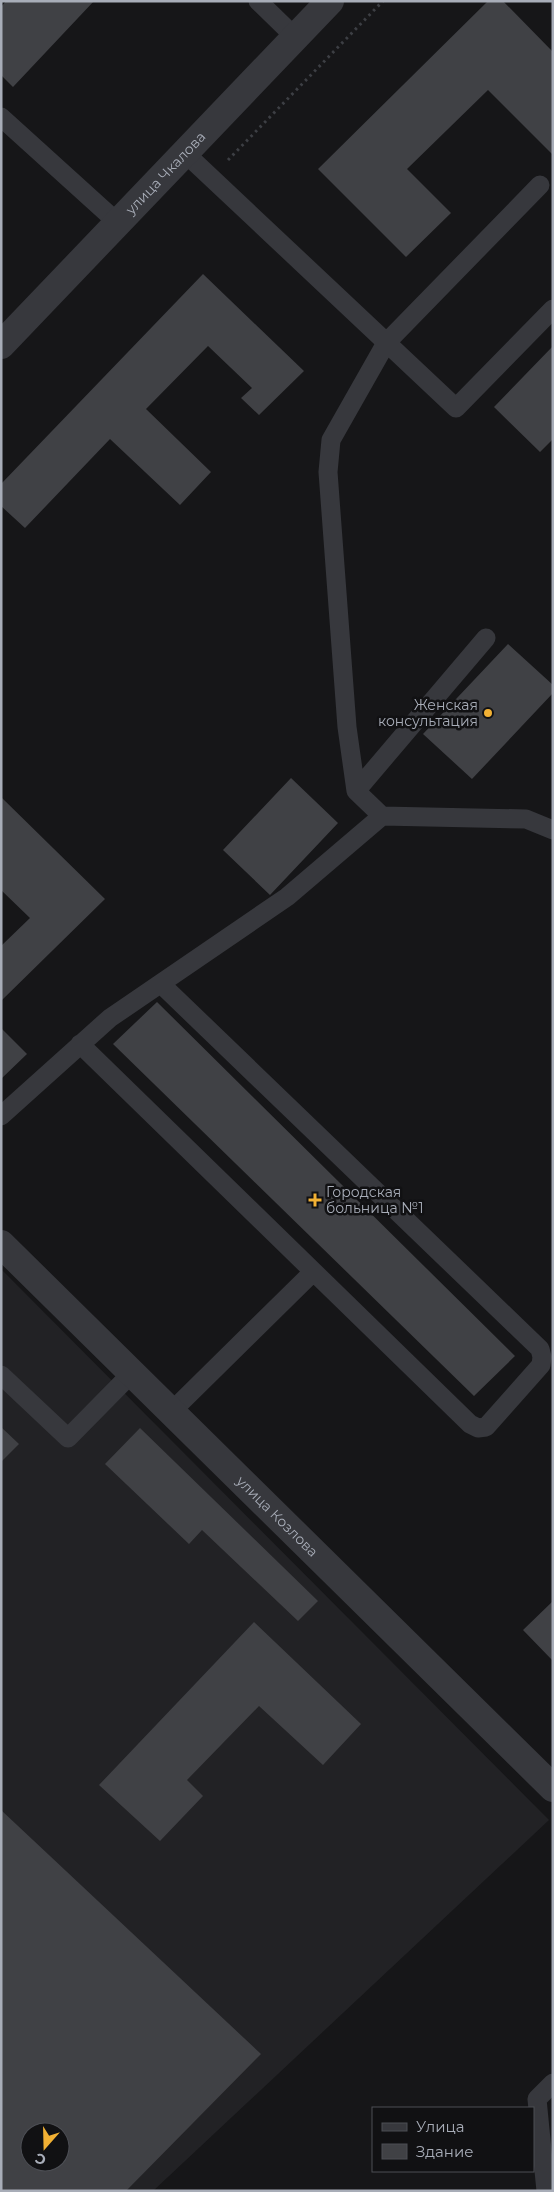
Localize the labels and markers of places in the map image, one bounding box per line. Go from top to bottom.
place label: Женская консультация [378,696,478,730]
marker: Женская консультация [482,707,494,719]
place label: Городская больница №1 [326,1183,424,1217]
marker: Городская больница №1 [308,1193,322,1207]

